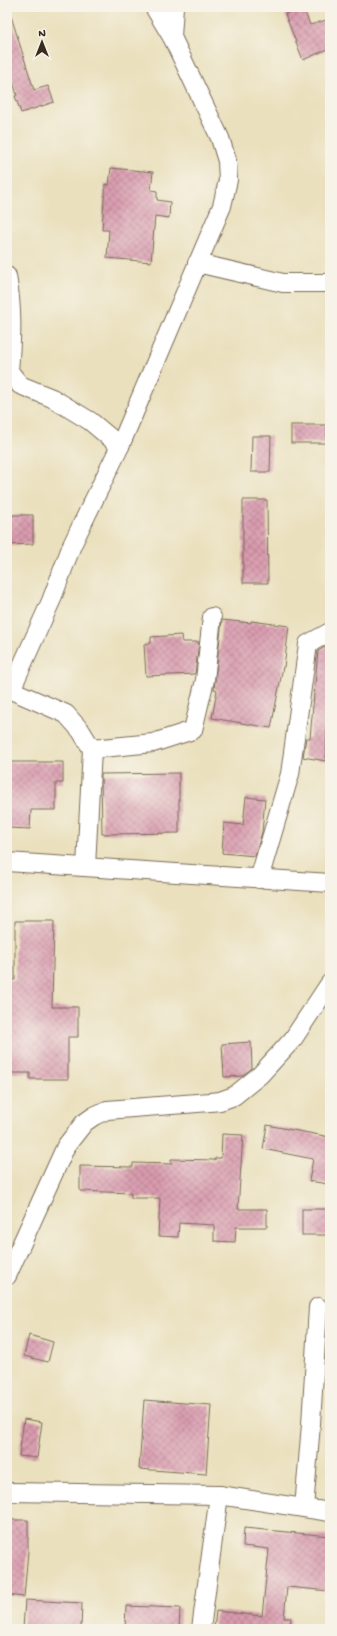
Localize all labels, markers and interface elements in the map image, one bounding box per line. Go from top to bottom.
north arrow [22,22,62,62]
text: N [38,28,46,40]

